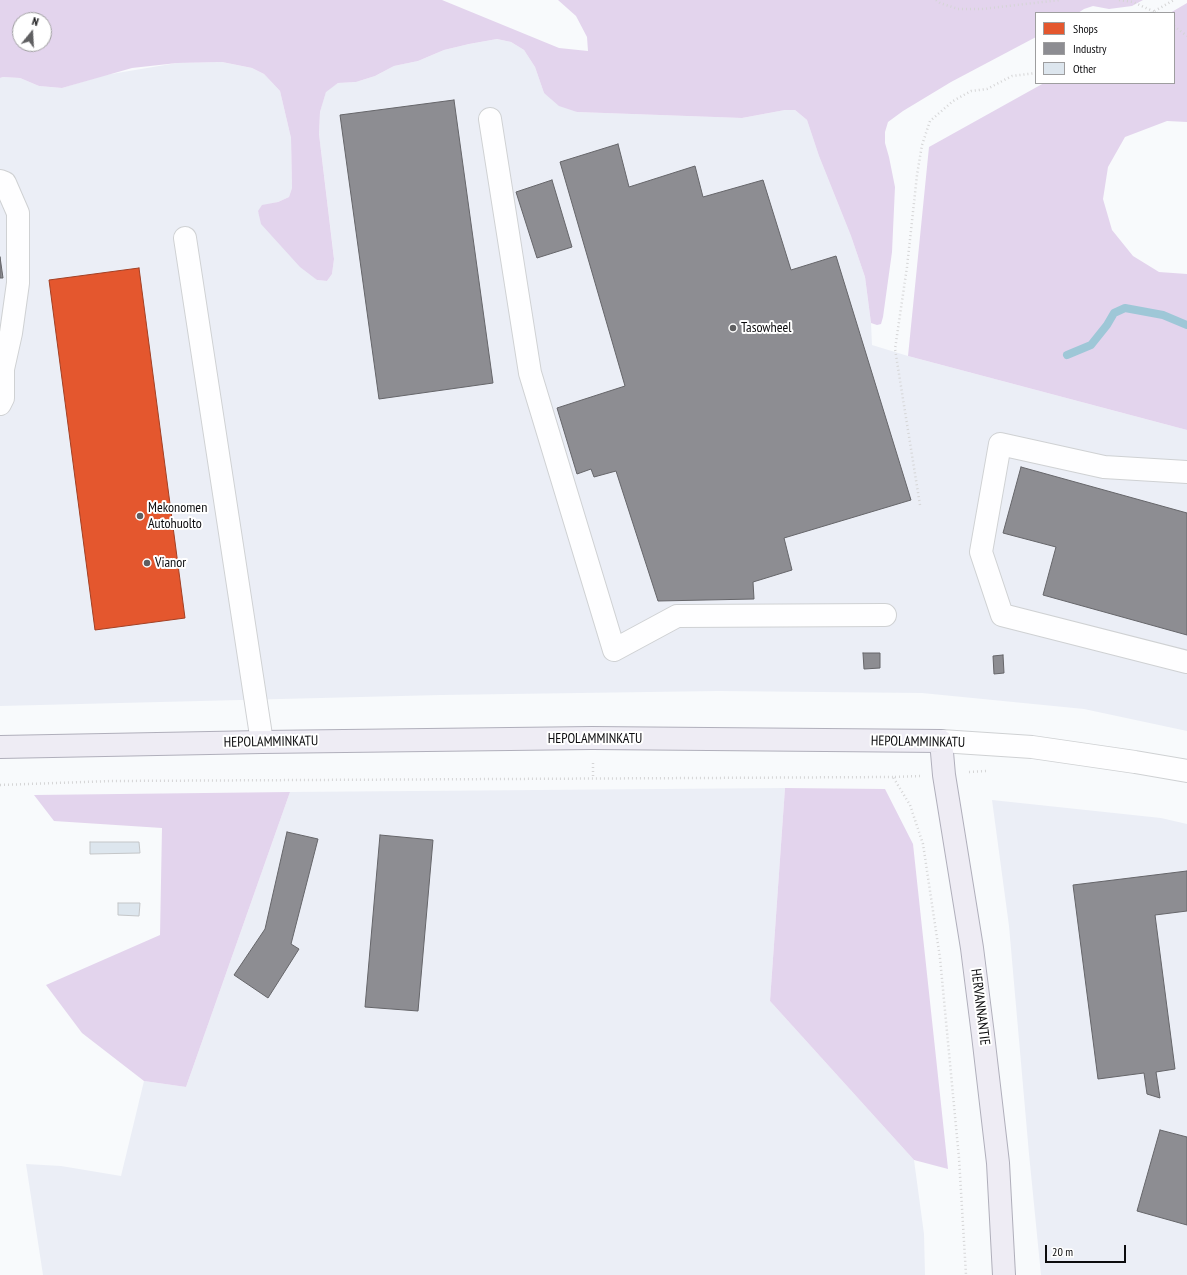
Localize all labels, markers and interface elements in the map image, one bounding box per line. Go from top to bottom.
north arrow [12,12,52,52]
legend [1035,12,1175,84]
text: N [30,14,40,29]
text: Shops [1073,21,1098,36]
text: Industry [1073,41,1107,56]
text: Other [1073,61,1096,76]
place label: Tasowheel [741,320,791,336]
marker: Tasowheel [728,323,738,333]
place label: Mekonomen Autohuolto [148,500,207,532]
marker: Mekonomen Autohuolto [135,511,145,521]
place label: Vianor [155,555,186,571]
marker: Vianor [142,558,152,568]
street label: HEPOLAMMINKATU [548,731,642,747]
street label: HEPOLAMMINKATU [224,733,318,751]
street label: HEPOLAMMINKATU [871,733,965,751]
street label: HERVANNANTIE [967,968,993,1046]
scale bar [1047,1237,1128,1263]
text: 20 m [1052,1244,1073,1259]

